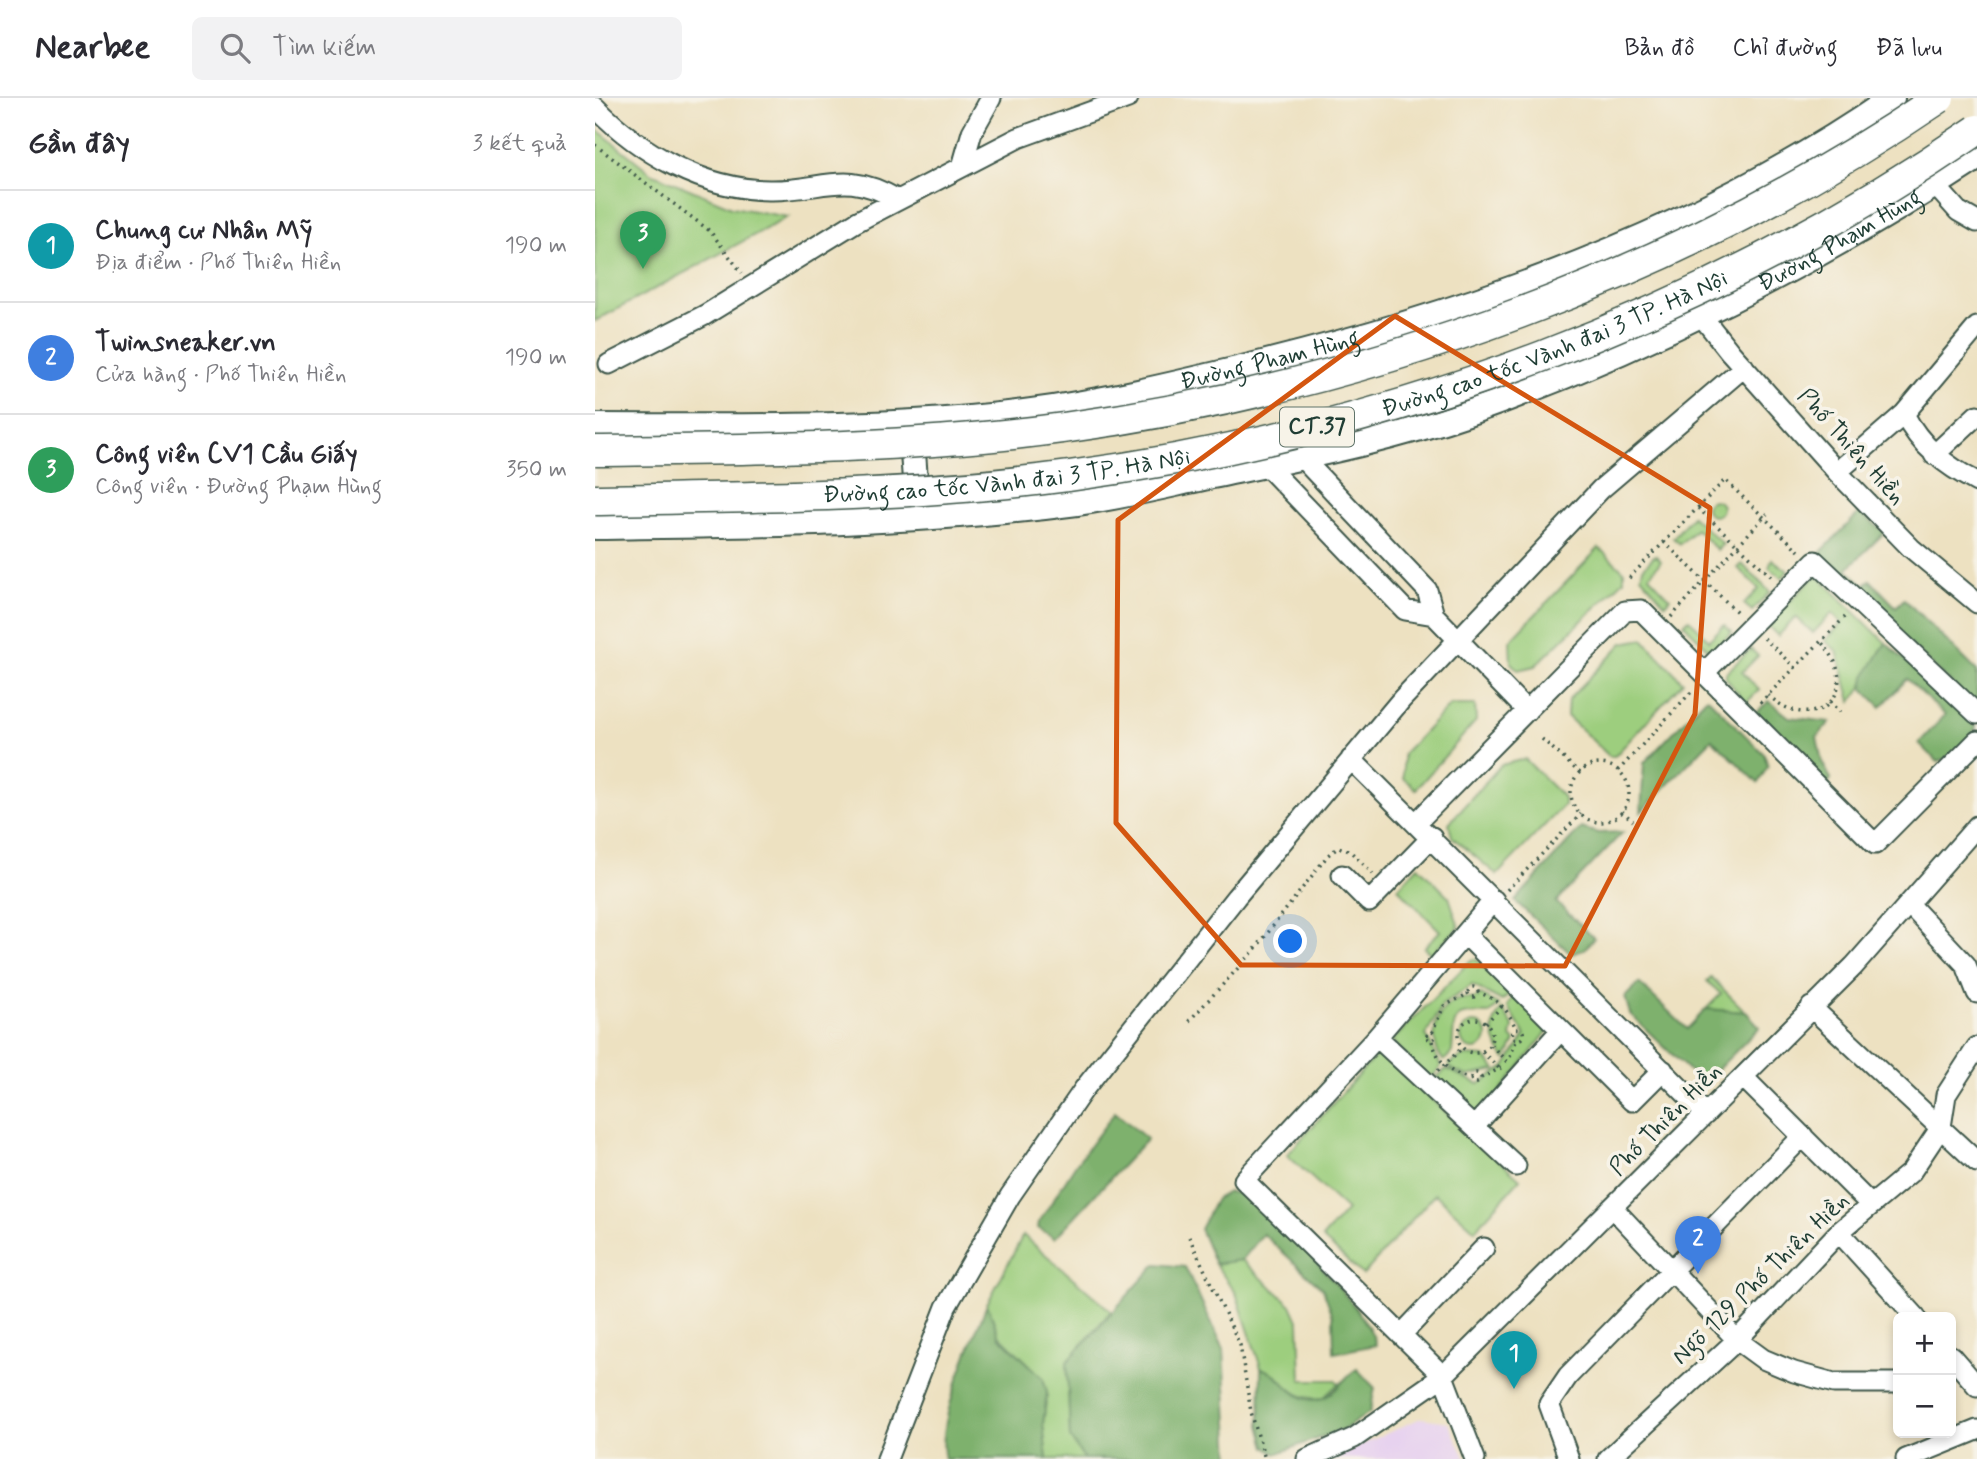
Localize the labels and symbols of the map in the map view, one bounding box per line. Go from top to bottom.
street label: Đường Phạm Hùng [1752,181,1929,299]
pin: 3 [620,211,666,269]
street label: Đường cao tốc Vành đai 3 TP. Hà Nội [1378,263,1733,425]
street label: Đường Phạm Hùng [1177,322,1364,398]
street label: Phố Thiên Hiền [1790,382,1912,512]
road number: CT.37 [1280,408,1354,446]
street label: Đường cao tốc Vành đai 3 TP. Hà Nội [823,441,1193,511]
your location [1273,924,1307,958]
street label: Phố Thiên Hiền [1603,1057,1729,1183]
street label: Ngõ 129 Phố Thiên Hiền [1666,1186,1856,1372]
pin: 2 [1675,1216,1721,1274]
pin: 1 [1491,1331,1537,1389]

